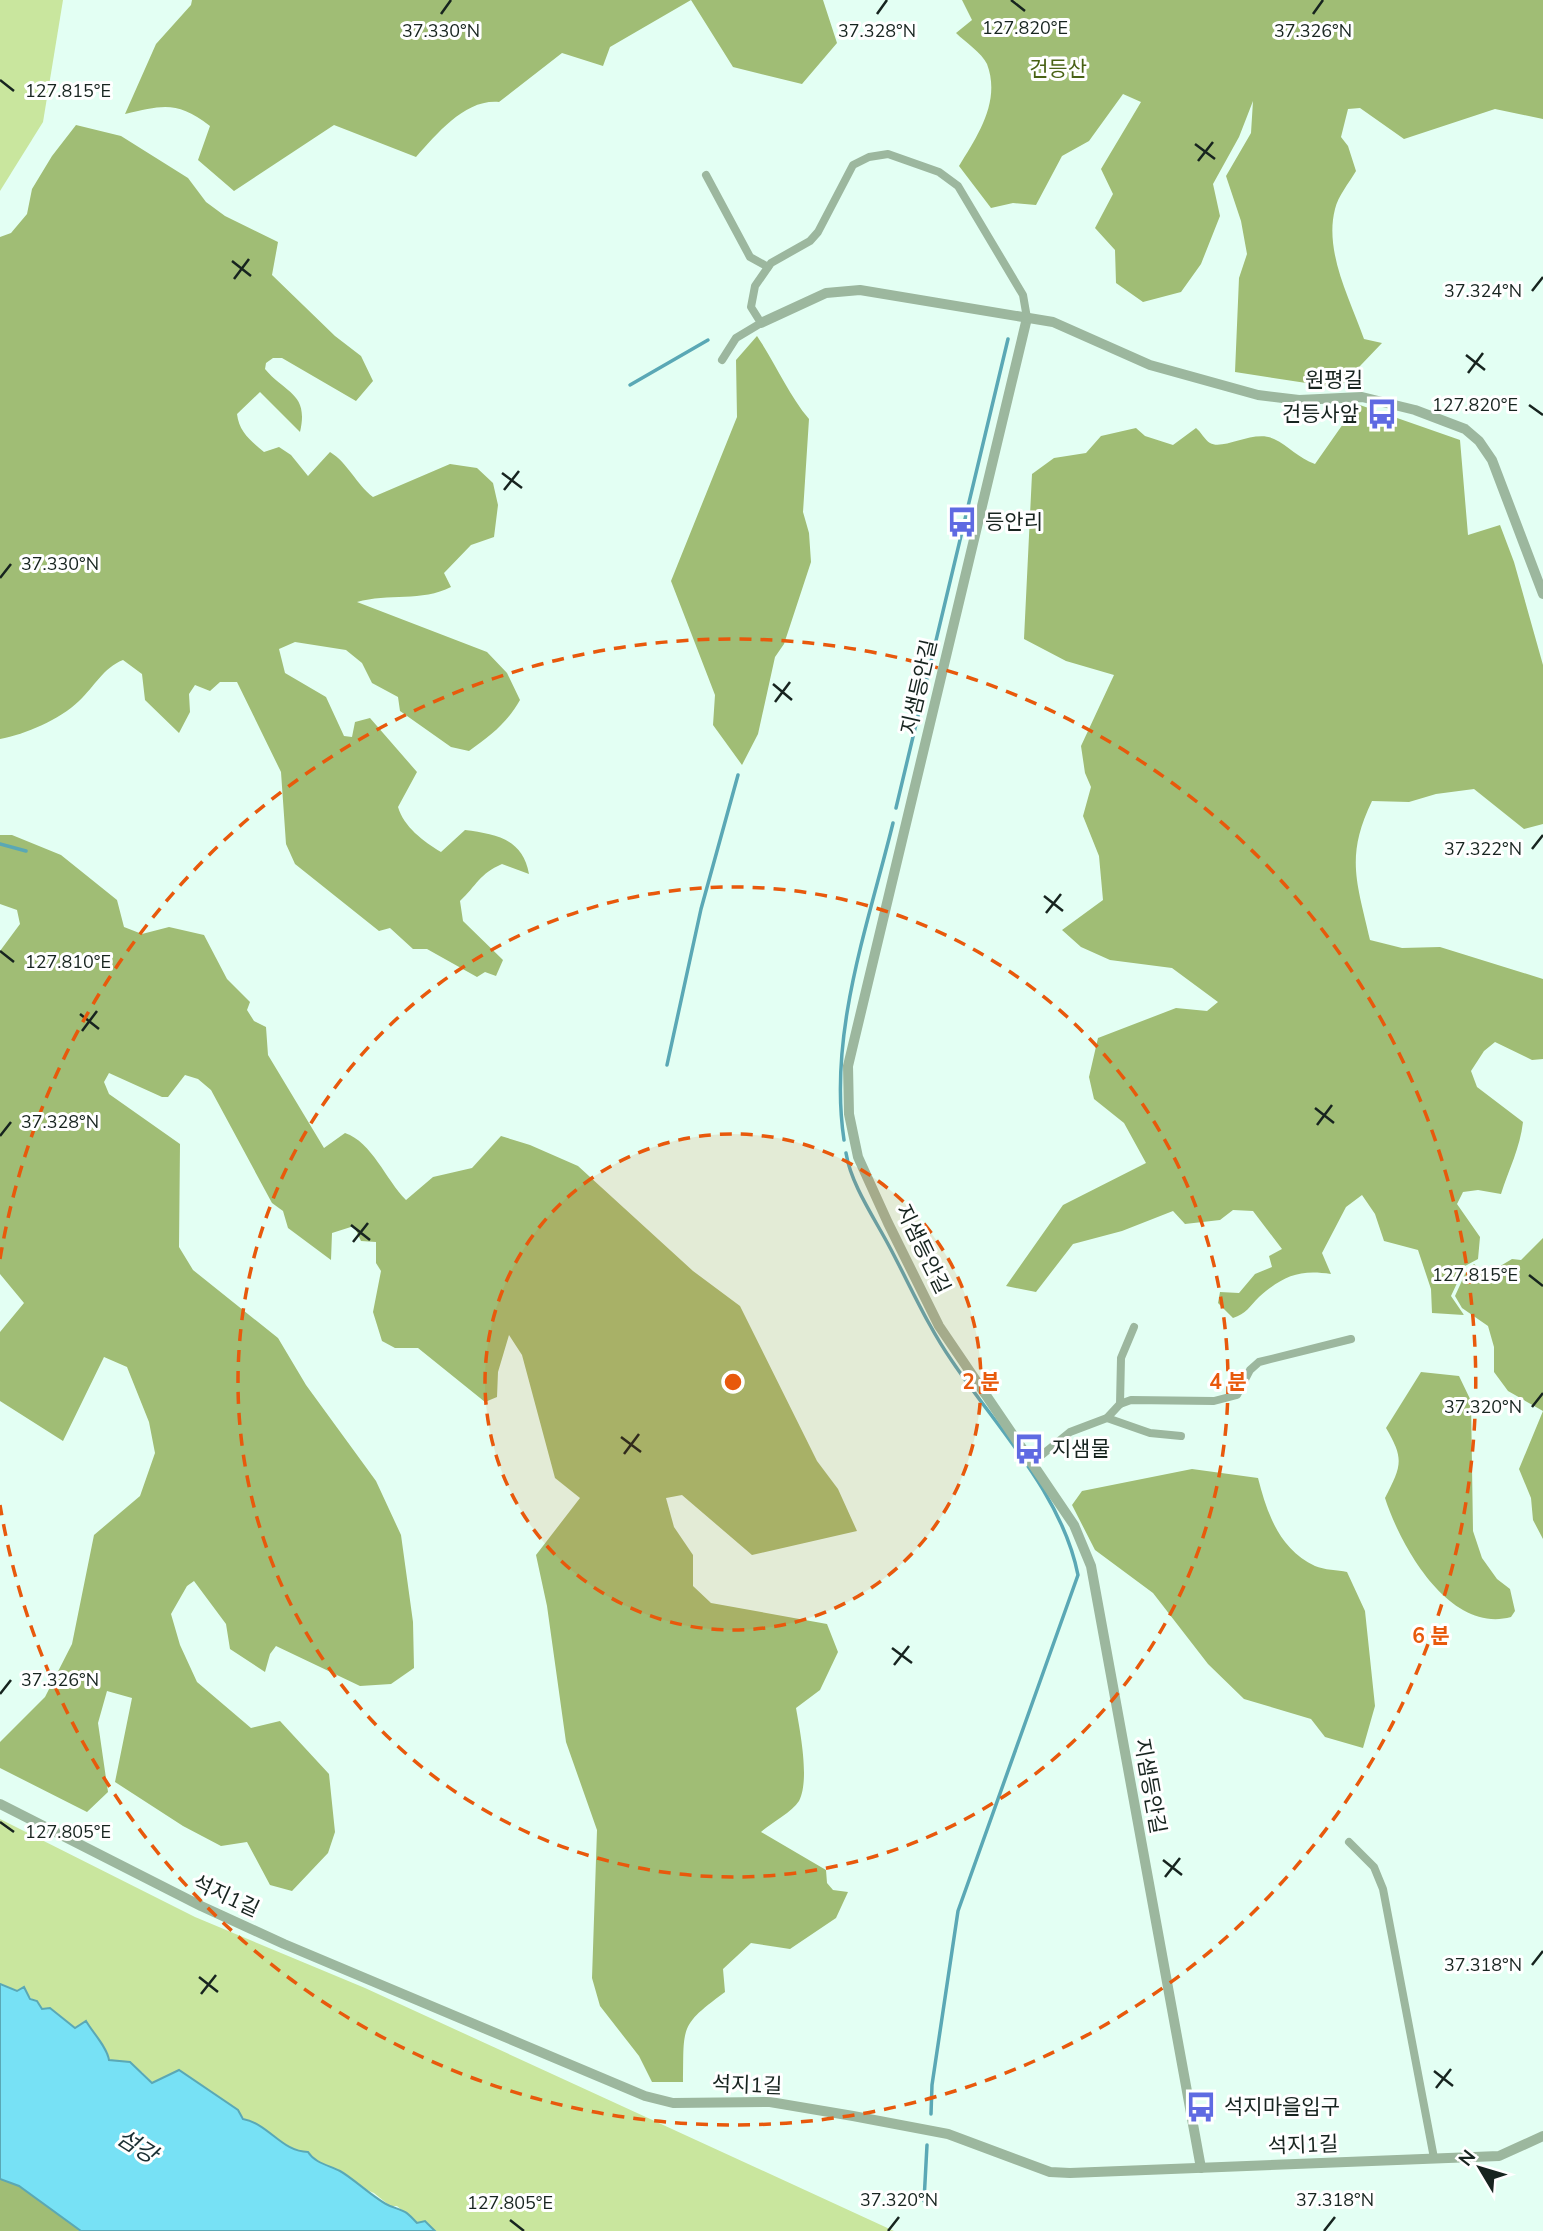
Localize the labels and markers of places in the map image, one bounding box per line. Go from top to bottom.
bus stop icon: 건등사앞 [1365,397,1399,431]
place label: 건등사앞 [1282,400,1359,428]
bus stop icon: 등안리 [945,505,979,539]
place label: 등안리 [985,508,1043,536]
centre of rings [721,1370,745,1394]
bus stop icon: 지샘물 [1012,1432,1046,1466]
place label: 지샘물 [1052,1435,1110,1463]
bus stop icon: 석지마을입구 [1184,2090,1218,2124]
place label: 석지마을입구 [1224,2093,1340,2121]

